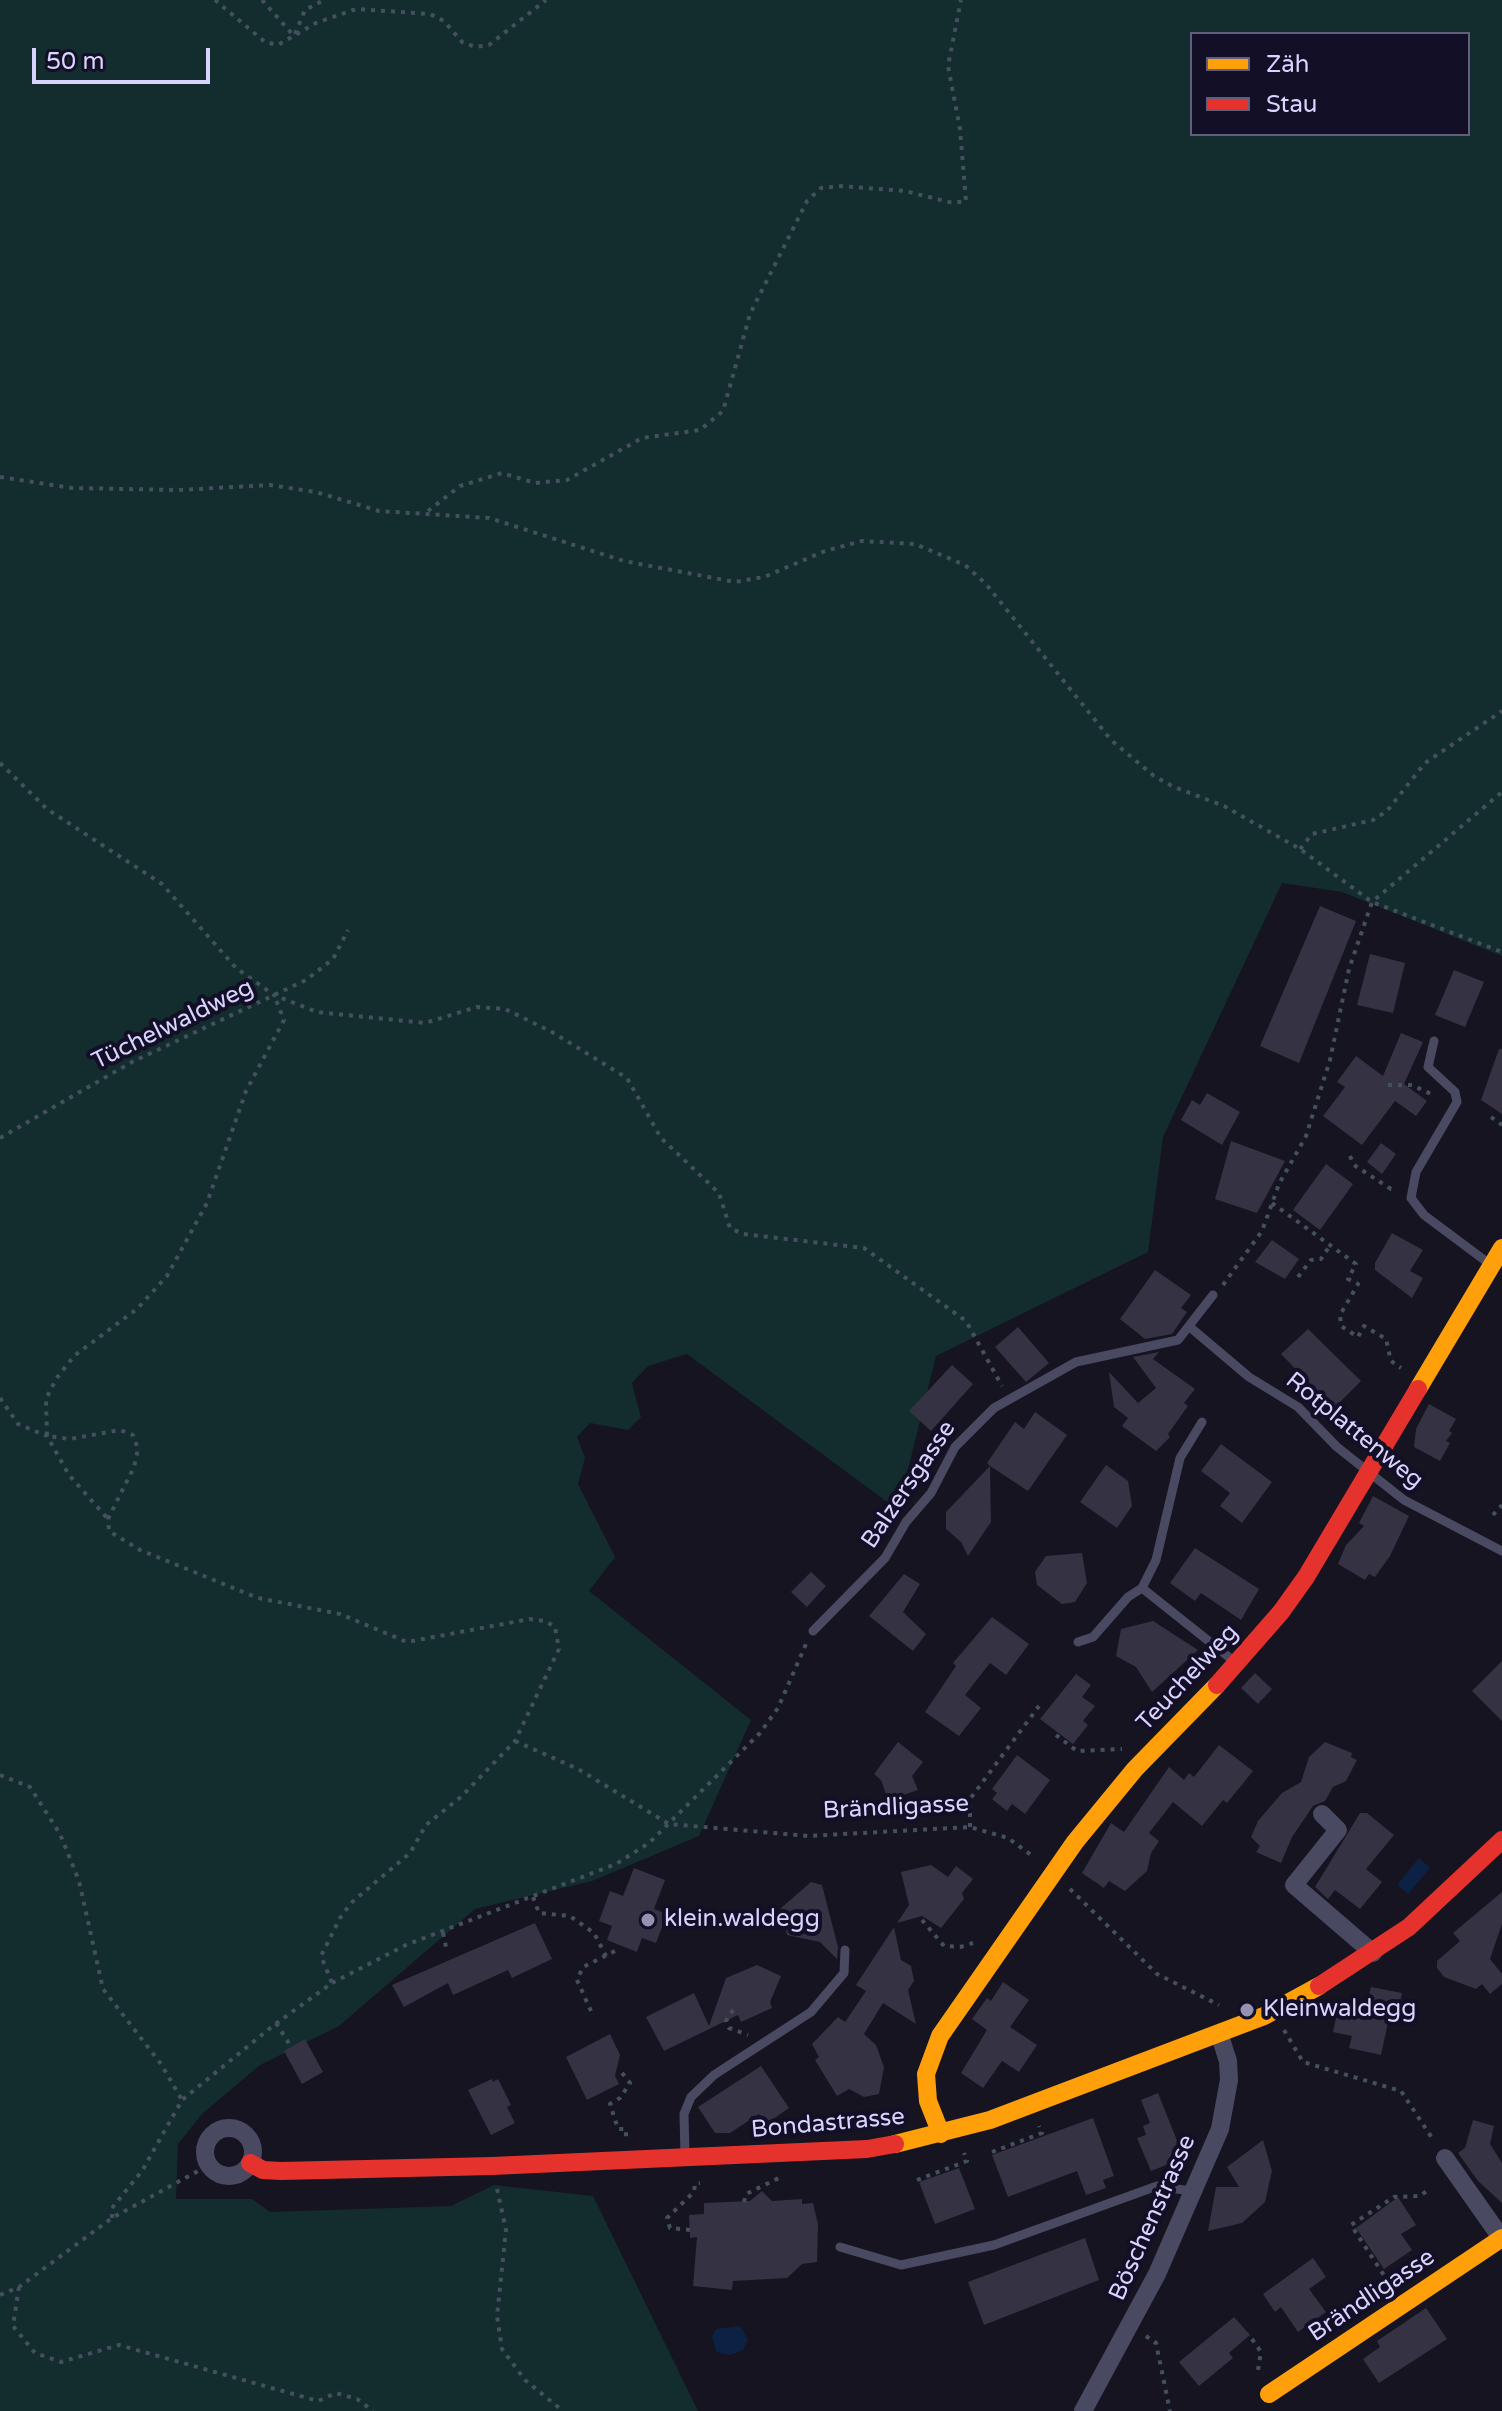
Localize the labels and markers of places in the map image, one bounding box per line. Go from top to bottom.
place label: klein.waldegg [664,1906,820,1934]
marker: klein.waldegg [639,1911,657,1929]
place label: Kleinwaldegg [1263,1996,1416,2024]
marker: Kleinwaldegg [1238,2001,1256,2019]

